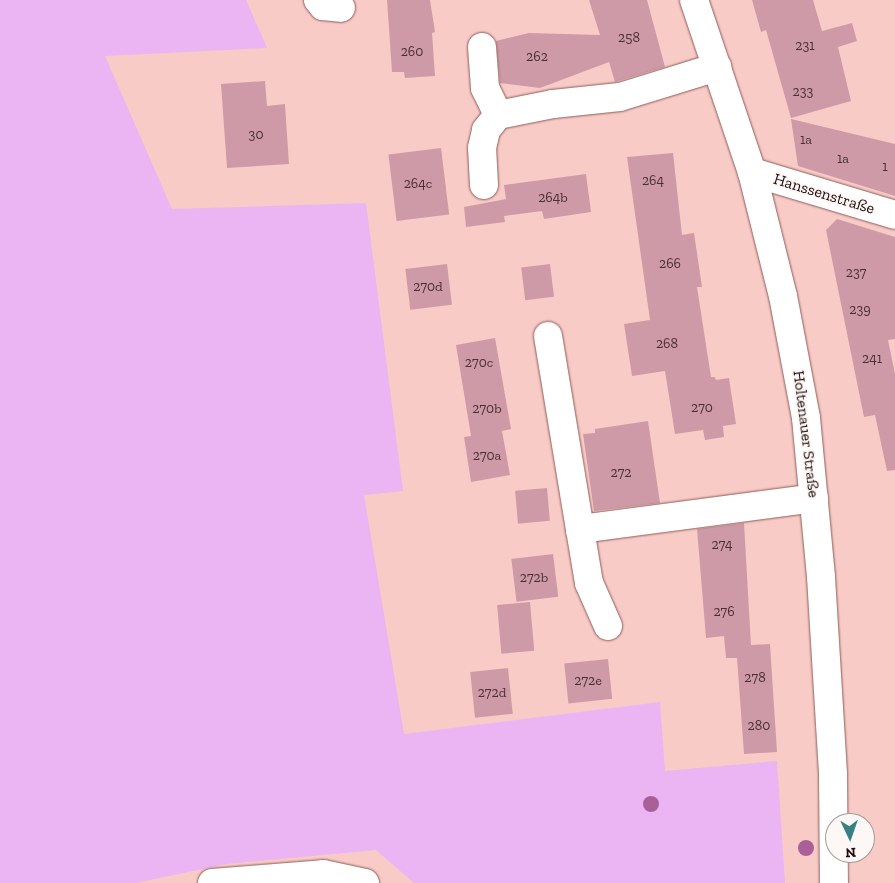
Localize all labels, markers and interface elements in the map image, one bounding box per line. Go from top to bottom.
house number: 258 [618,30,640,46]
house number: 231 [795,38,815,54]
house number: 260 [401,44,423,60]
house number: 262 [526,49,548,65]
house number: 233 [793,84,813,100]
house number: 30 [249,127,263,143]
house number: 1a [800,132,812,148]
house number: 1a [837,151,849,167]
house number: 1 [882,159,888,175]
street label: Hanssenstraße [771,169,877,219]
house number: 264 [642,173,664,189]
house number: 264c [404,176,432,192]
house number: 264b [538,190,568,206]
house number: 266 [659,256,681,272]
house number: 237 [846,265,866,281]
house number: 270d [413,279,443,295]
house number: 239 [849,302,871,318]
house number: 268 [656,336,678,352]
house number: 241 [862,351,882,367]
house number: 270c [465,355,493,371]
street label: Holtenauer Straße [789,369,823,499]
house number: 270 [691,400,713,416]
house number: 270b [472,401,502,417]
house number: 270a [473,448,501,464]
house number: 272 [610,465,632,481]
house number: 274 [711,537,733,553]
house number: 272b [520,570,548,586]
house number: 276 [713,604,735,620]
house number: 278 [744,670,766,686]
house number: 272e [574,673,602,689]
house number: 272d [478,685,506,701]
house number: 280 [748,718,770,734]
north arrow [825,813,875,863]
text: N [845,844,857,861]

